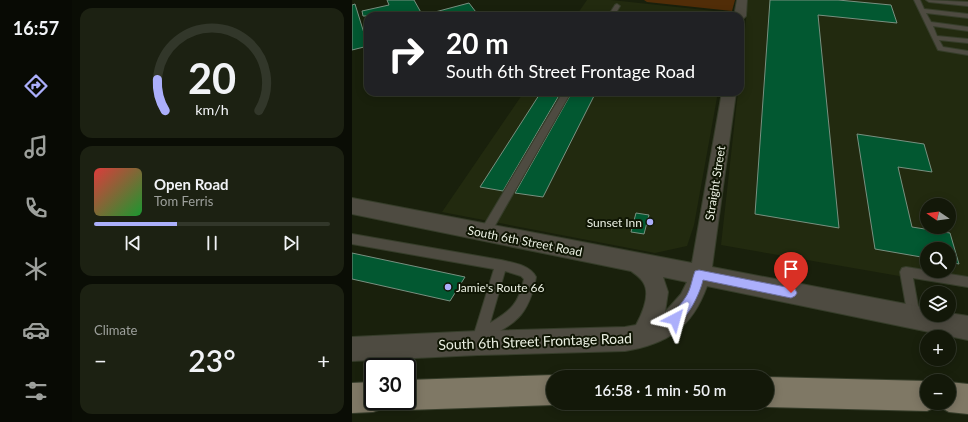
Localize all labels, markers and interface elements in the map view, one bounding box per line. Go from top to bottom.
text: 16:57 [13,17,59,39]
text: 20 m [446,26,509,60]
icon: right [380,28,432,80]
text: 20 [188,53,236,103]
text: South 6th Street Frontage Road [446,60,695,82]
icon: directions [22,72,50,100]
text: km/h [195,101,229,118]
icon: music [22,133,50,161]
street label: Straight Street [702,144,728,221]
text: Open Road [154,175,229,193]
text: Tom Ferris [154,193,213,209]
icon: phone [22,194,50,222]
north arrow [920,198,956,234]
map controls [920,198,956,410]
place label: Sunset Inn [587,215,642,230]
marker: Sunset Inn [645,217,655,227]
street label: South 6th Street Road [466,223,584,259]
icon: previous [122,232,144,254]
icon: pause [201,232,223,254]
icon: next [280,232,302,254]
button: search [920,242,956,278]
pin [774,252,808,293]
icon: climate [22,255,50,283]
icon: arrive [780,258,802,280]
place label: Jamie's Route 66 [456,280,545,295]
marker: Jamie's Route 66 [443,282,453,292]
button: layers [920,286,956,322]
position arrow [654,298,696,340]
icon: car [22,316,50,344]
text: Climate [94,322,137,338]
street label: South 6th Street Frontage Road [438,329,632,353]
button: + [920,330,956,366]
text: 23° [188,342,236,378]
text: − [94,347,107,374]
text: + [317,347,330,374]
speed limit sign: 30 [364,358,416,410]
button: − [920,374,956,410]
icon: filters [22,377,50,405]
text: 16:58 · 1 min · 50 m [594,381,726,399]

